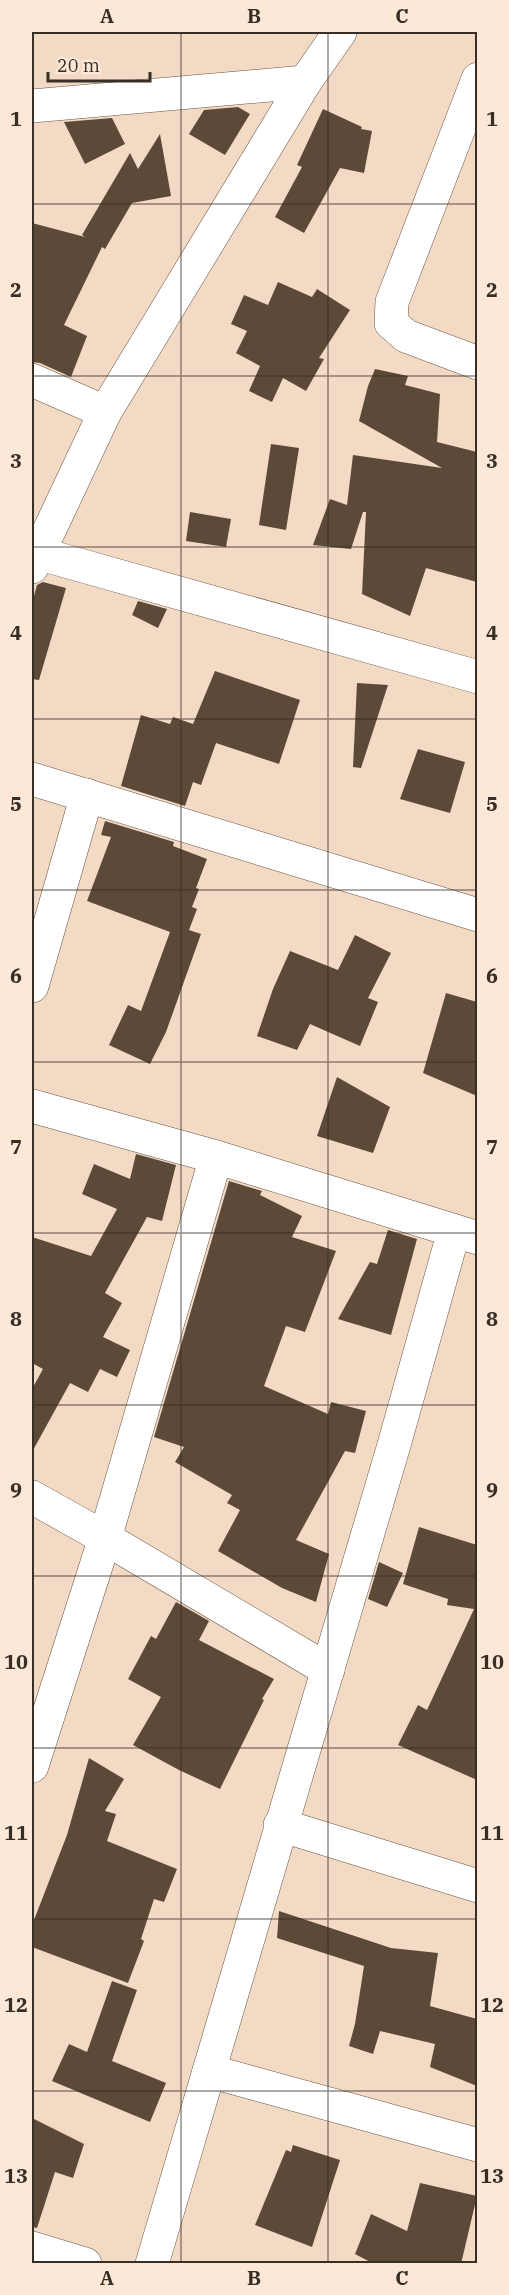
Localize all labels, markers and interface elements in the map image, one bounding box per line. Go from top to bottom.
text: A [100,2,114,29]
text: B [247,2,261,29]
text: C [395,2,409,29]
scale bar [48,45,150,83]
text: 20 m [57,54,100,77]
text: 1 [10,105,22,132]
text: 1 [486,105,498,132]
text: 2 [10,276,22,303]
text: 2 [486,276,498,303]
text: 3 [10,447,22,474]
text: 3 [486,447,498,474]
text: 4 [10,619,22,646]
text: 4 [486,619,498,646]
text: 5 [10,790,22,817]
text: 5 [486,790,498,817]
text: 6 [10,962,22,989]
text: 6 [486,962,498,989]
text: 7 [10,1133,22,1160]
text: 7 [486,1133,498,1160]
text: 8 [10,1305,22,1332]
text: 8 [486,1305,498,1332]
text: 9 [10,1476,22,1503]
text: 9 [486,1476,498,1503]
text: 10 [4,1648,28,1675]
text: 10 [480,1648,504,1675]
text: 11 [4,1819,28,1846]
text: 11 [480,1819,504,1846]
text: 12 [4,1991,28,2018]
text: 12 [480,1991,504,2018]
text: 13 [4,2162,28,2189]
text: 13 [480,2162,504,2189]
text: A [100,2264,114,2291]
text: B [247,2264,261,2291]
text: C [395,2264,409,2291]

